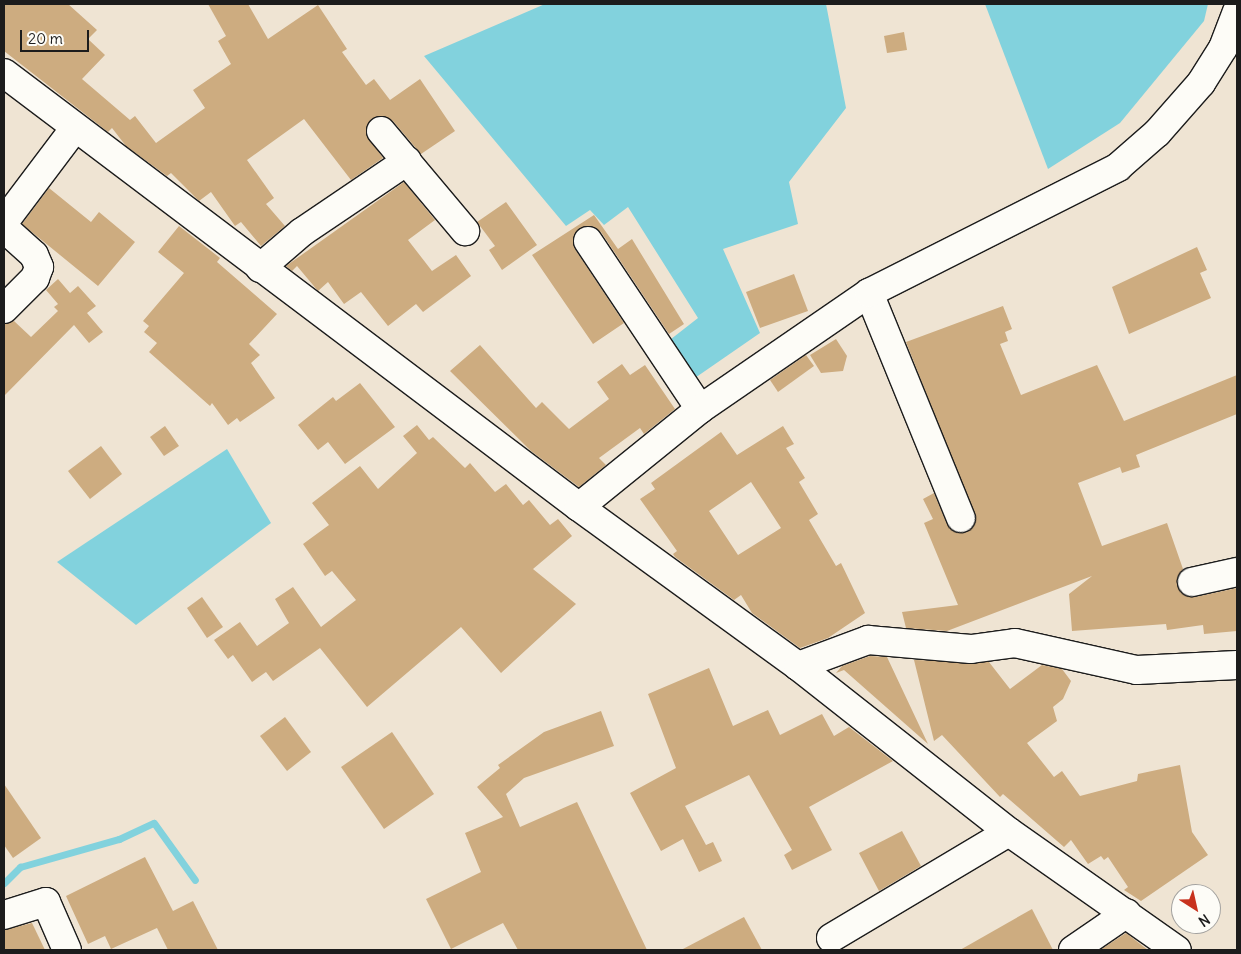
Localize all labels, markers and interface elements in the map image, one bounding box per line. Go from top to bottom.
scale bar [22,20,91,52]
text: 20 m [28,29,63,48]
north arrow [1171,884,1221,934]
text: N [1195,910,1213,931]

